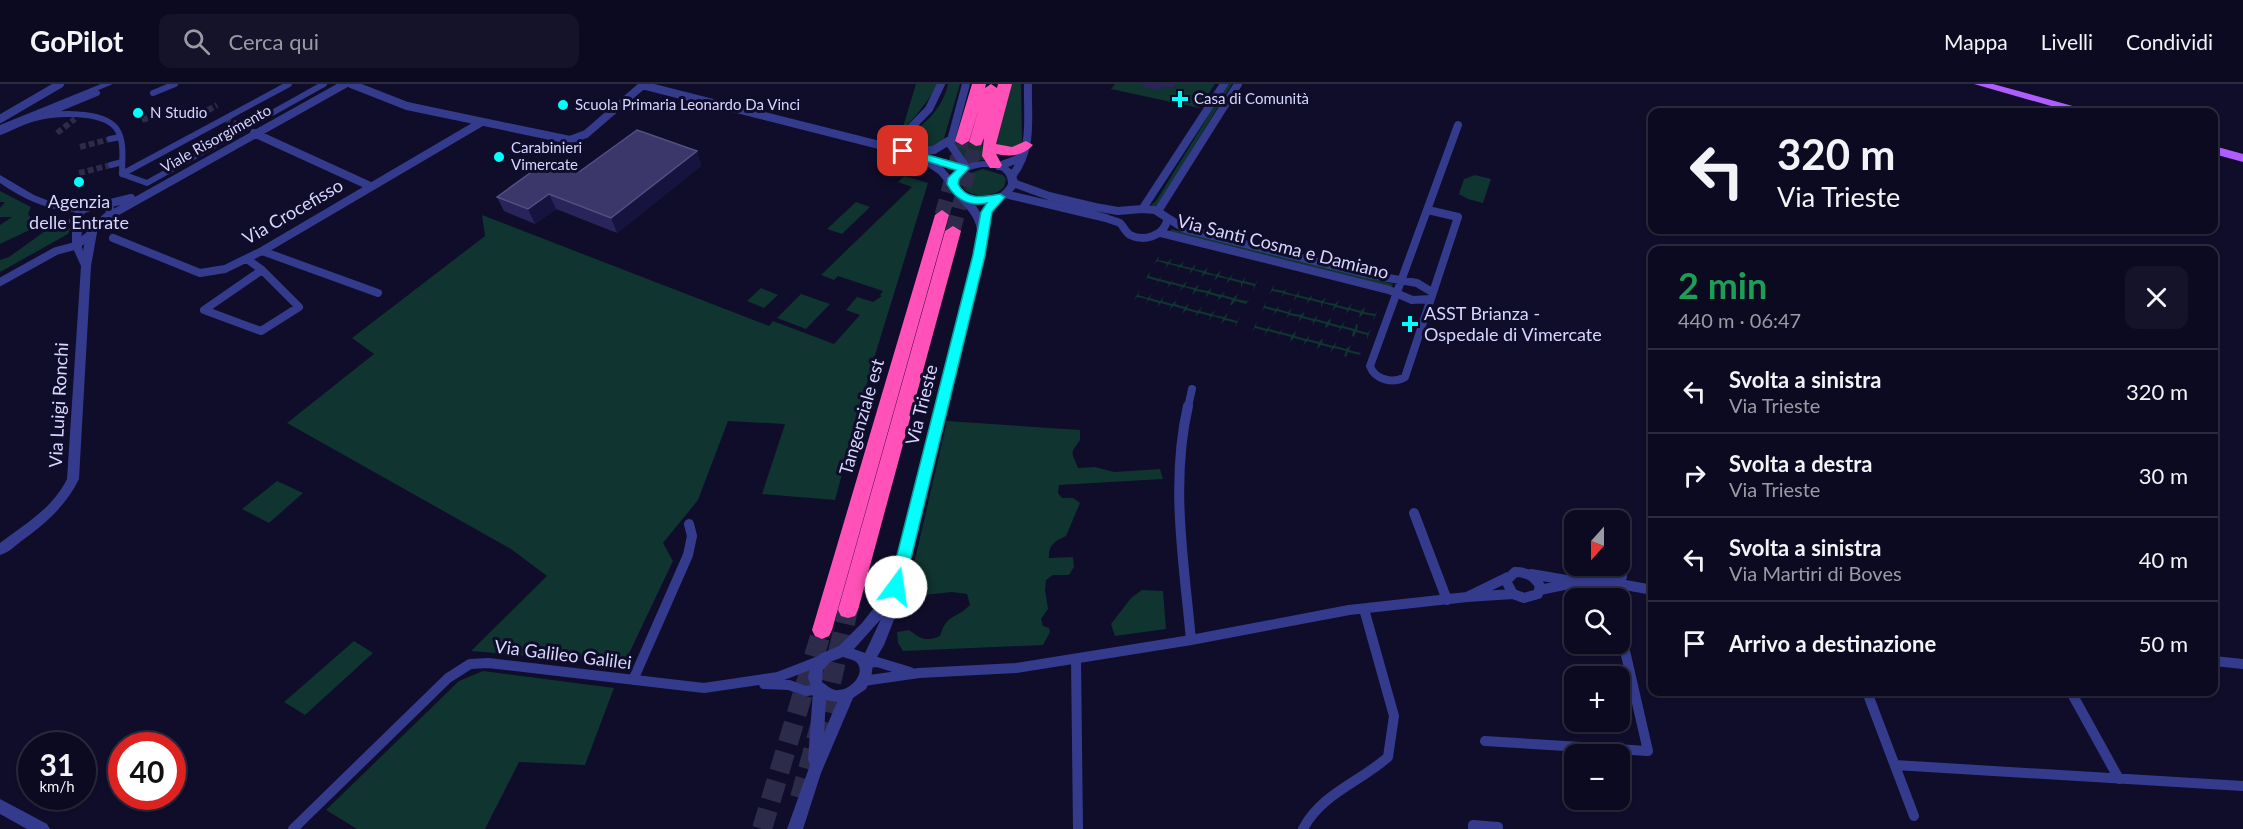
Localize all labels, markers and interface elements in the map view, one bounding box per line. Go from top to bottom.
search box [159,14,579,68]
text: GoPilot [30,24,123,58]
icon: search [180,25,213,58]
text: Cerca qui [228,28,319,55]
text: Mappa [1944,29,2008,54]
text: Livelli [2041,29,2093,54]
text: Condividi [2126,29,2213,54]
place label: Casa di Comunità [1194,89,1309,107]
marker: Casa di Comunità [1171,90,1189,108]
place label: Scuola Primaria Leonardo Da Vinci [575,95,800,113]
marker: Scuola Primaria Leonardo Da Vinci [556,98,570,112]
street label: Viale Risorgimento [157,100,274,176]
place label: N Studio [150,103,207,121]
marker: N Studio [131,106,145,120]
pin [877,125,928,176]
text: 320 m [1777,129,1895,179]
icon: left [1678,132,1756,210]
icon: arrive [886,134,919,167]
place label: Carabinieri Vimercate [511,138,582,173]
marker: Carabinieri Vimercate [492,150,506,164]
street label: Via Crocefisso [238,174,347,249]
marker: Agenzia delle Entrate [72,175,86,189]
text: Via Trieste [1777,180,1900,213]
place label: Agenzia delle Entrate [29,190,129,233]
street label: Via Santi Cosma e Damiano [1175,209,1391,283]
text: 2 min [1678,263,1767,307]
button: close [2125,266,2188,329]
place label: ASST Brianza - Ospedale di Vimercate [1424,302,1602,345]
text: 440 m · 06:47 [1678,308,1801,332]
marker: ASST Brianza - Ospedale di Vimercate [1401,315,1419,333]
street label: Via Luigi Ronchi [44,342,72,468]
street label: Tangenziale est [834,356,888,477]
street label: Via Trieste [900,362,942,447]
text: Svolta a sinistra [1729,366,1881,393]
icon: left [1678,375,1711,408]
text: 320 m [2126,378,2188,405]
text: Via Trieste [1729,393,1820,417]
text: Svolta a destra [1729,450,1872,477]
icon: right [1678,459,1711,492]
text: 30 m [2139,462,2188,489]
text: Via Trieste [1729,477,1820,501]
north arrow [1564,510,1630,576]
map controls [1564,510,1630,810]
text: Svolta a sinistra [1729,534,1881,561]
icon: left [1678,543,1711,576]
text: 40 m [2139,546,2188,573]
position arrow [864,555,928,619]
text: Via Martiri di Boves [1729,561,1902,585]
button: search [1564,588,1630,654]
icon: arrive [1678,627,1711,660]
text: Arrivo a destinazione [1729,630,1936,657]
text: 50 m [2139,630,2188,657]
street label: Via Galileo Galilei [493,635,633,673]
button: + [1564,666,1630,732]
speed limit sign: 40 [108,732,186,810]
button: − [1564,744,1630,810]
text: 31 [40,746,74,782]
text: km/h [39,777,75,795]

